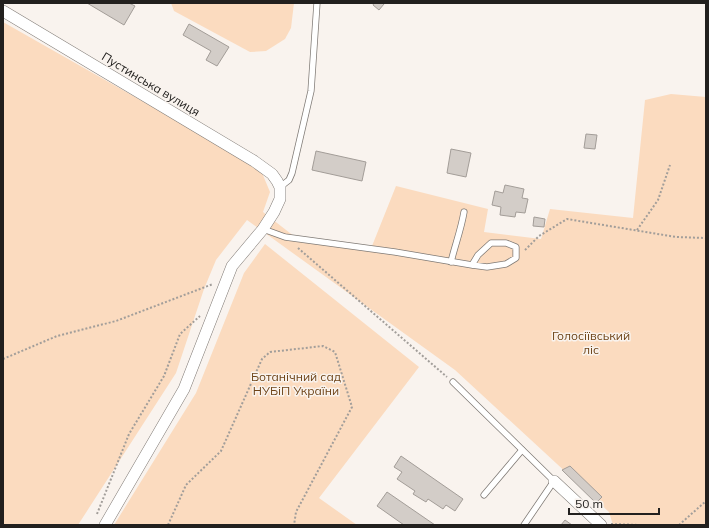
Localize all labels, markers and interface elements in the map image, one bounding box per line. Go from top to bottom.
street label: Пустинська вулиця [99,49,203,119]
park label: Голосіївський ліс [552,328,630,357]
park label: Ботанічний сад НУБіП України [251,369,341,398]
scale bar [569,490,659,516]
text: 50 m [575,496,603,511]

